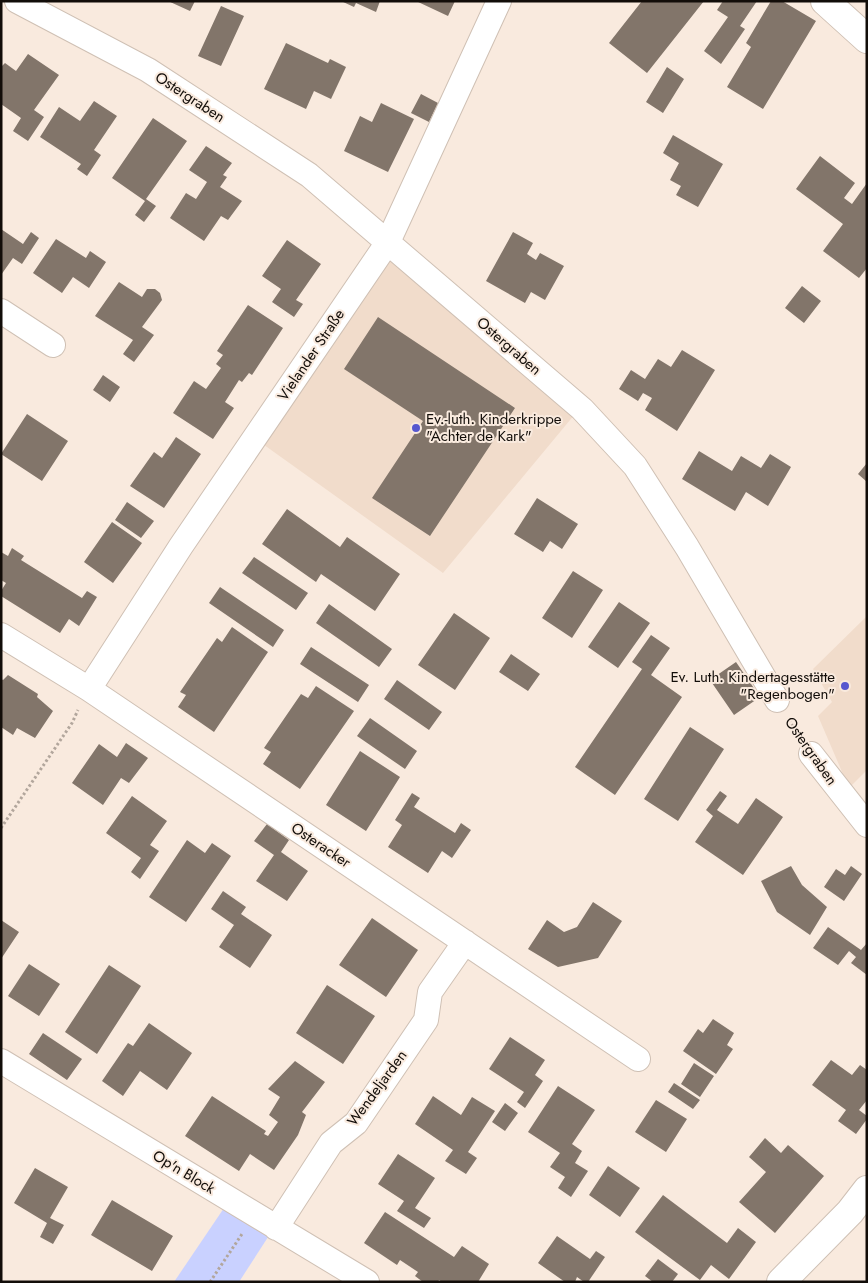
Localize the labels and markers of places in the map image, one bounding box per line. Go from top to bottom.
place label: Ev.-luth. Kinderkrippe "Achter de Kark" [426,408,562,447]
marker: Ev.-luth. Kinderkrippe "Achter de Kark" [410,422,422,434]
place label: Ev. Luth. Kindertagesstätte "Regenbogen" [671,666,835,705]
marker: Ev. Luth. Kindertagesstätte "Regenbogen" [839,680,851,692]

